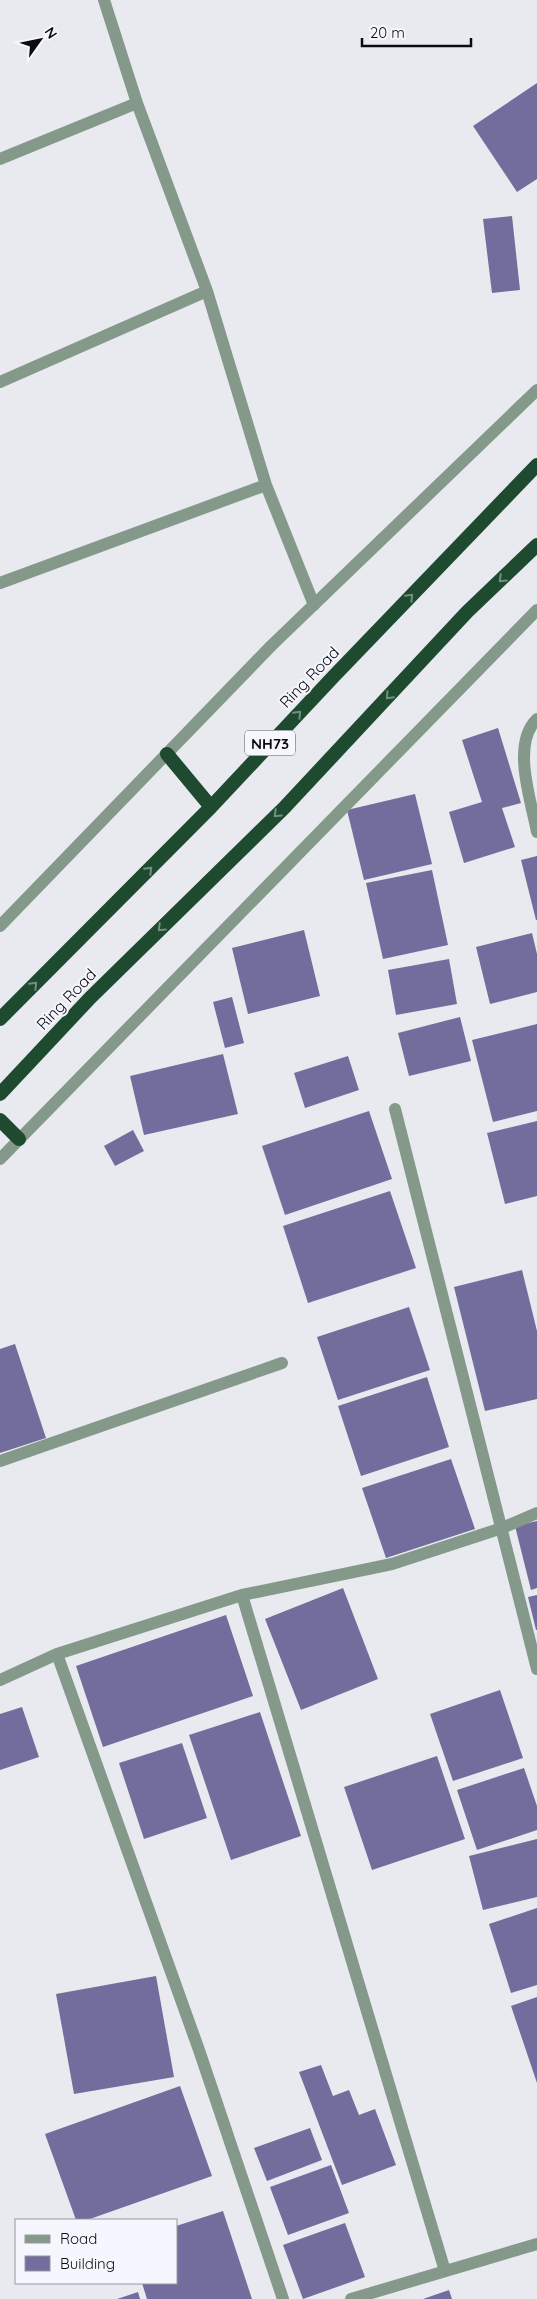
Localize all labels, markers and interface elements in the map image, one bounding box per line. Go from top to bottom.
north arrow [15,15,65,65]
scale bar [362,15,471,47]
text: 20 m [370,23,405,42]
text: N [41,24,61,42]
one-way arrow [498,573,507,582]
one-way arrow [404,594,413,603]
street label: Ring Road [275,642,343,712]
one-way arrow [386,690,395,699]
one-way arrow [292,711,301,720]
road number: NH73 [245,730,295,756]
one-way arrow [274,808,283,817]
one-way arrow [143,867,152,876]
one-way arrow [158,922,167,931]
street label: Ring Road [32,964,100,1034]
one-way arrow [29,982,38,991]
legend [15,2219,178,2284]
text: Road [60,2229,97,2248]
text: Building [60,2254,115,2273]

